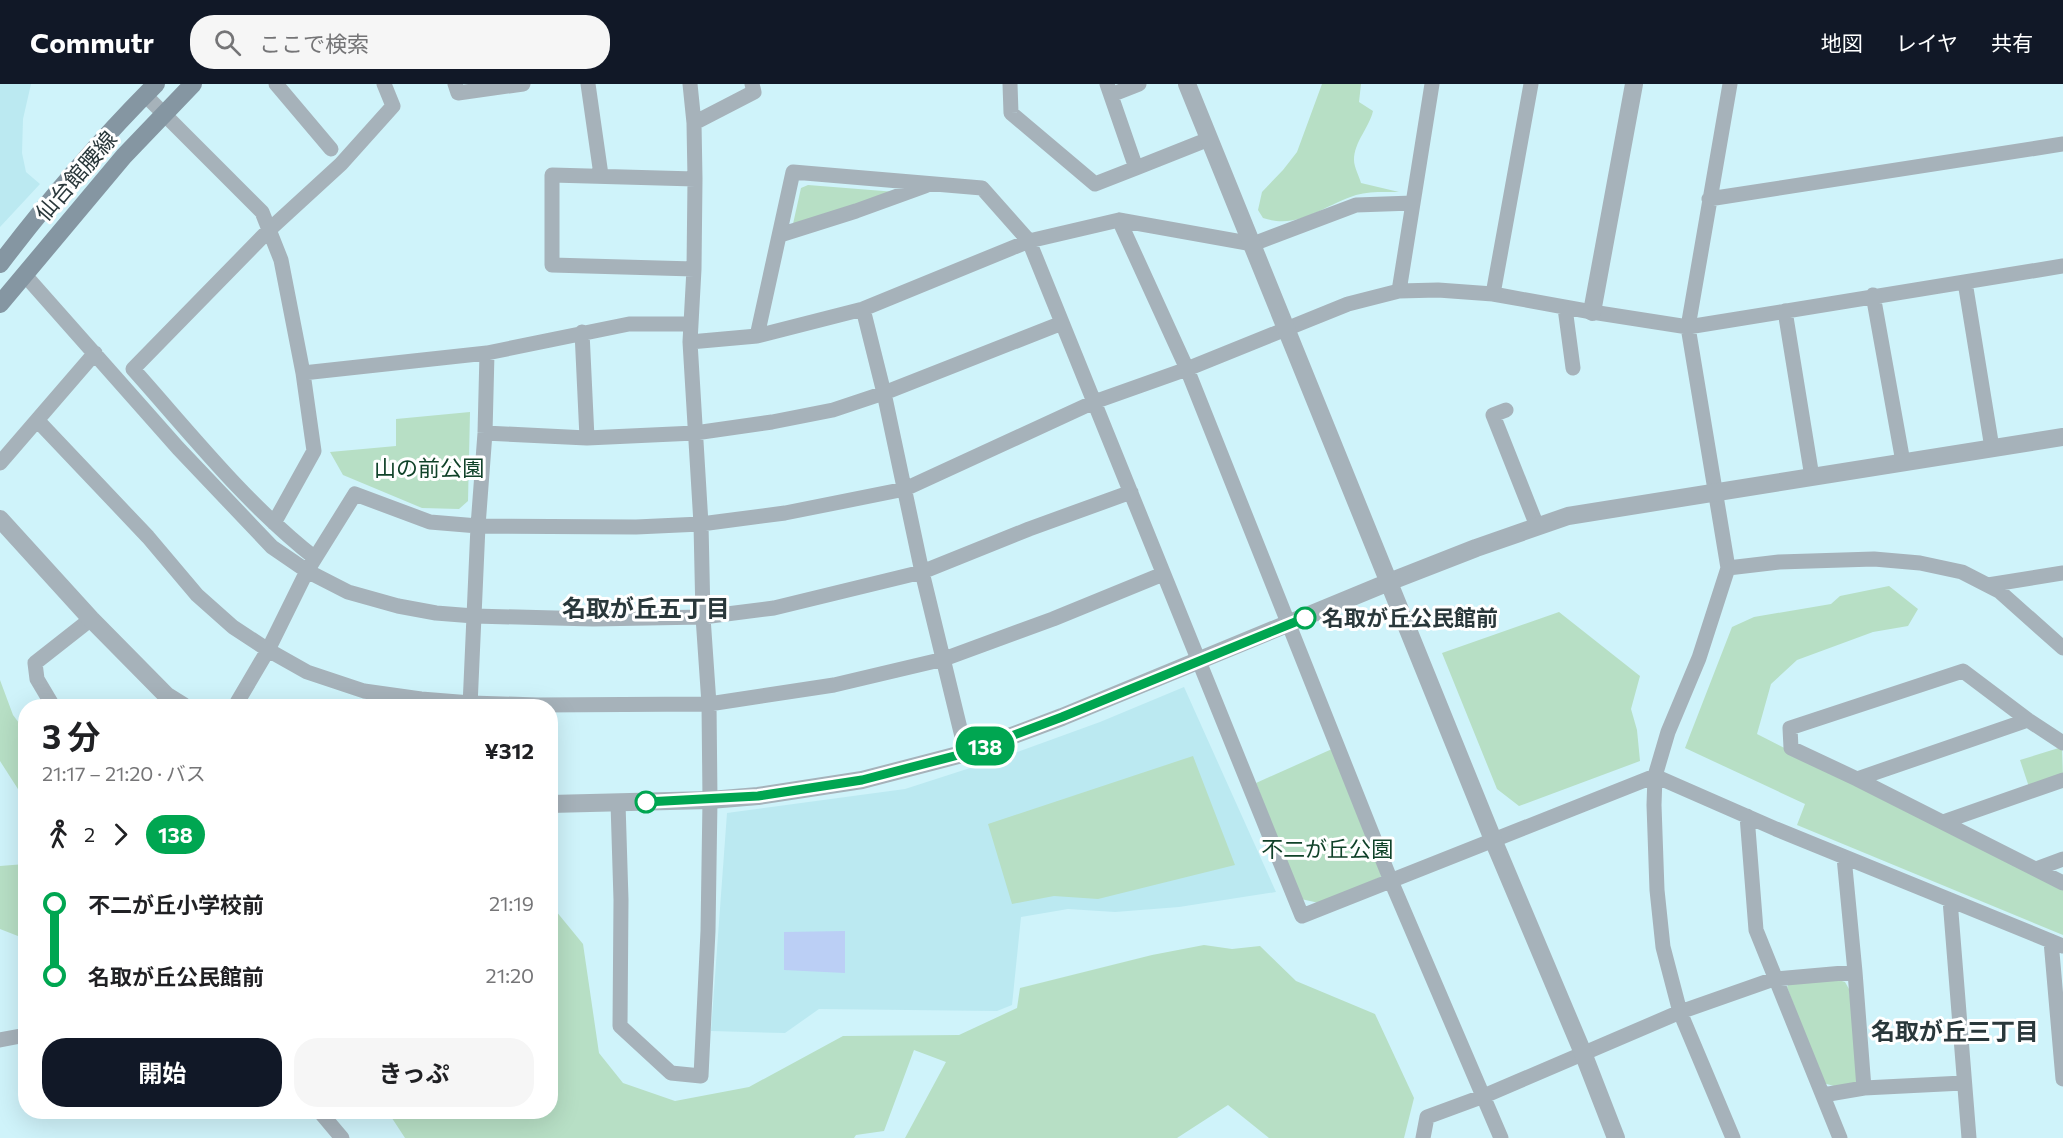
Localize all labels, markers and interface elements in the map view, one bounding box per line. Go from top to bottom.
search box [190,15,610,69]
text: Commutr [30,25,154,59]
icon: search [211,26,244,59]
text: ここで検索 [259,30,369,57]
text: 地図 [1821,30,1863,55]
text: レイヤ [1896,30,1958,55]
text: 共有 [1991,30,2033,55]
street label: 仙台館腰線 [29,125,122,226]
park label: 山の前公園 [374,454,484,481]
district label: 名取が丘五丁目 [562,593,730,622]
place label: 名取が丘公民館前 [1322,604,1498,631]
marker: 名取が丘公民館前 [1294,607,1316,629]
text: 3 分 [42,715,101,756]
line badge: 138 [950,726,1020,766]
text: 138 [968,734,1002,759]
text: ¥312 [485,737,534,764]
text: 21:17 – 21:20 · バス [42,761,206,785]
unlabelled marker [635,791,657,813]
icon: walk [42,818,75,851]
icon: forward [104,818,137,851]
text: 2 [84,822,95,846]
text: 138 [158,822,193,847]
park label: 不二が丘公園 [1261,835,1393,862]
text: 不二が丘小学校前 [88,891,264,918]
text: 21:19 [489,891,534,915]
text: 名取が丘公民館前 [88,963,264,990]
text: 21:20 [486,963,534,987]
district label: 名取が丘三丁目 [1871,1016,2039,1045]
button: 開始 [42,1038,282,1107]
button: きっぷ [294,1038,534,1107]

